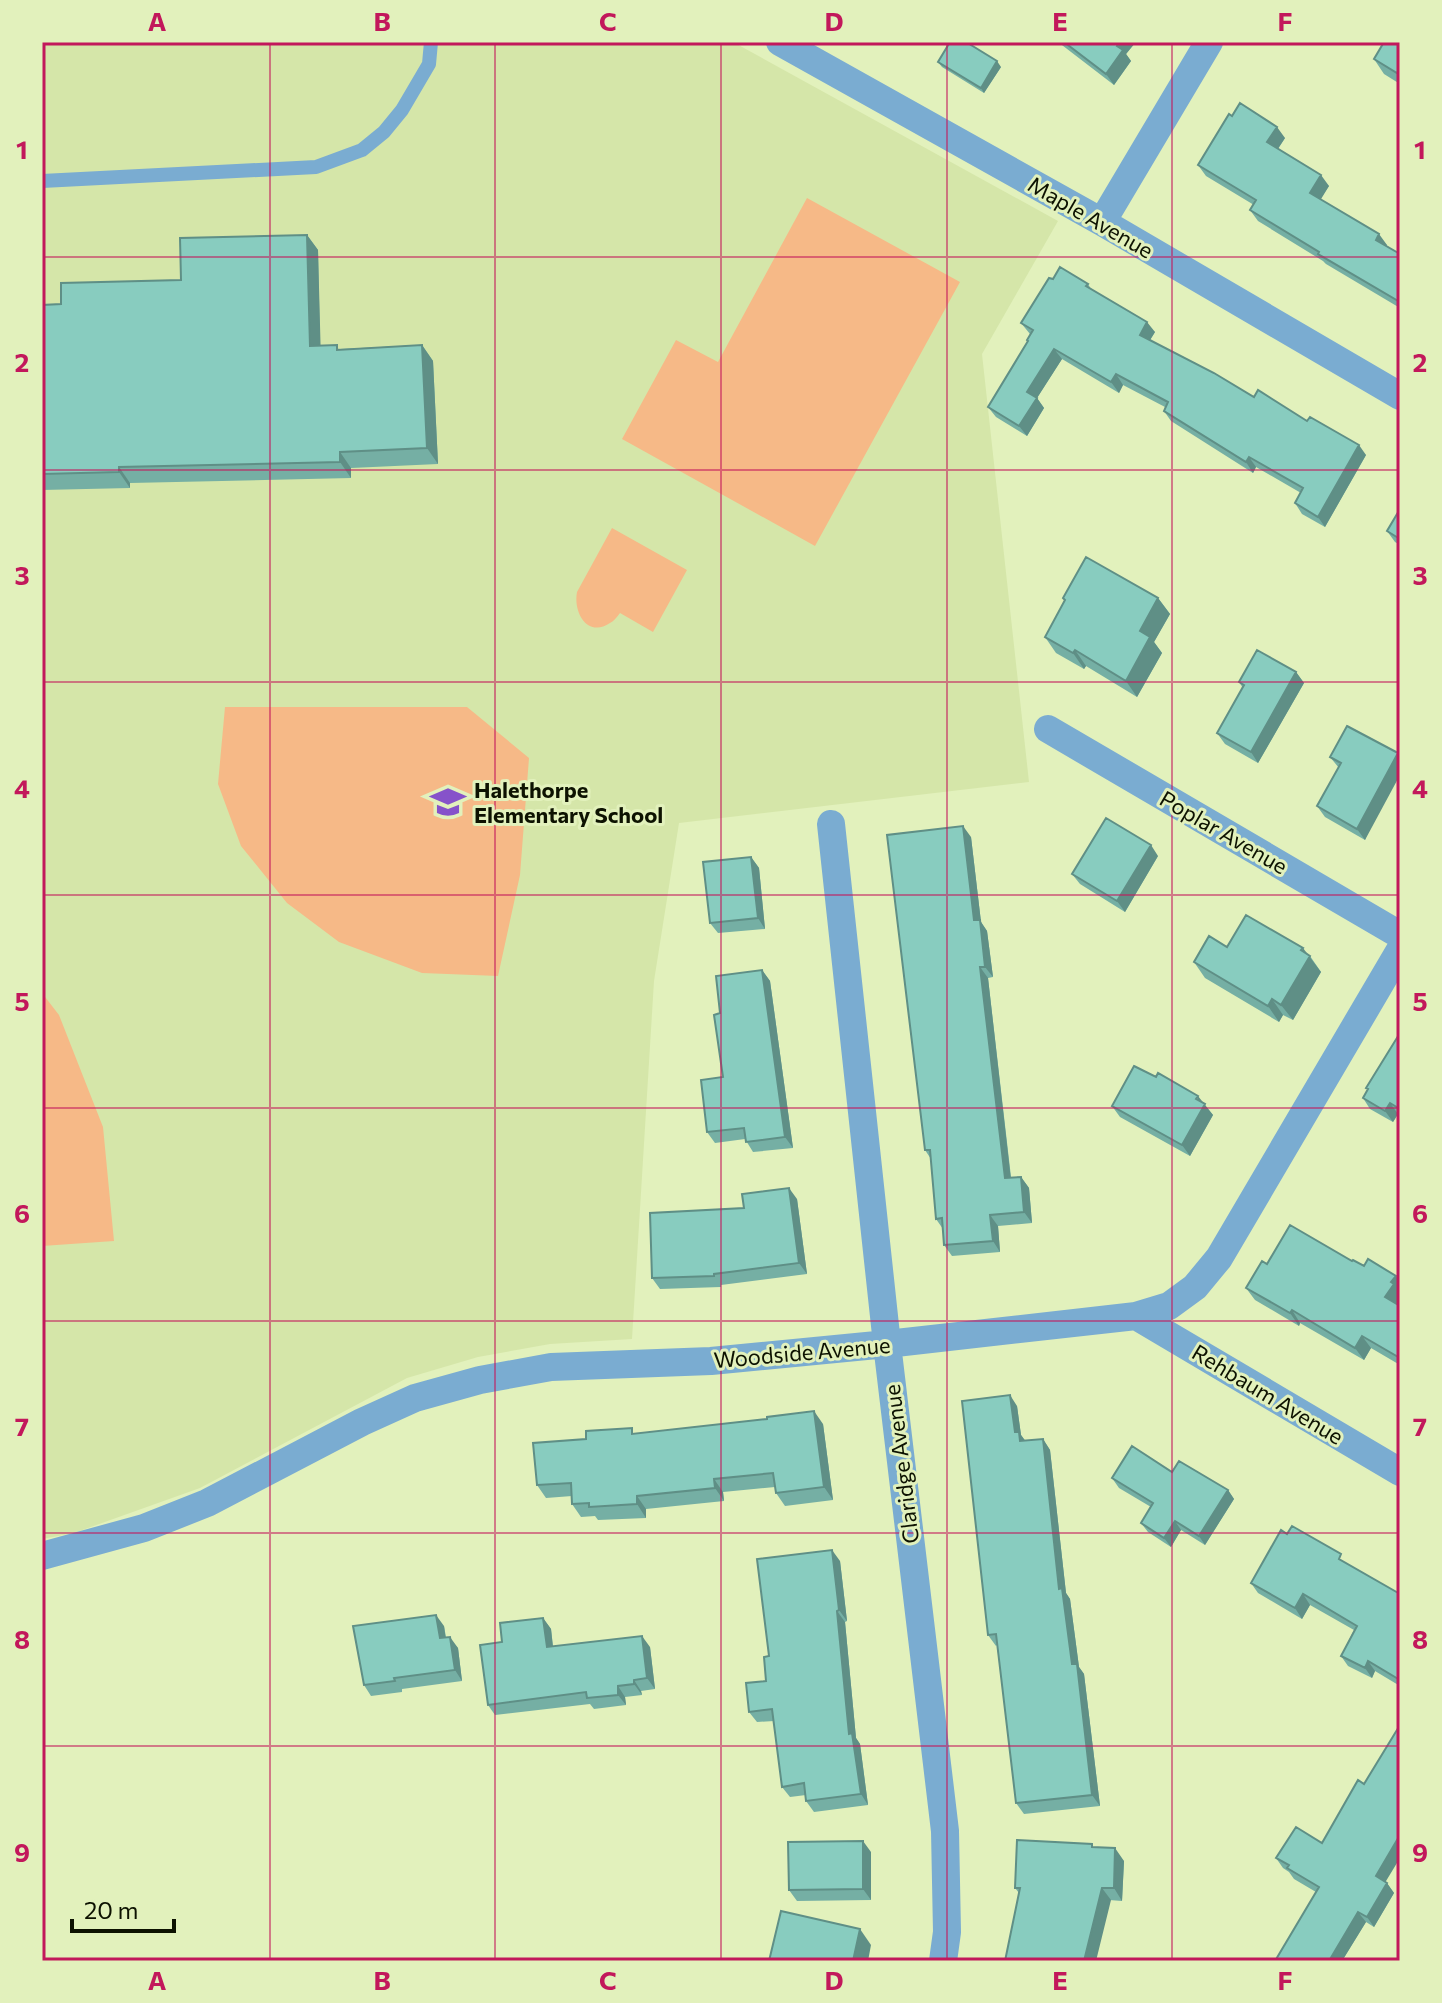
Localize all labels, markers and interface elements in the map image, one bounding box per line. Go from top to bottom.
text: A [148,5,167,36]
text: B [373,5,391,36]
text: C [599,5,617,36]
text: D [824,5,844,36]
text: E [1052,5,1068,36]
text: F [1277,5,1293,36]
text: 1 [16,133,28,164]
text: 1 [1414,133,1426,164]
street label: Maple Avenue [1024,170,1158,264]
text: 2 [15,346,29,377]
text: 2 [1413,346,1427,377]
text: 3 [14,559,30,590]
text: 3 [1412,559,1428,590]
text: 4 [14,772,30,803]
text: 4 [1412,772,1428,803]
place label: Halethorpe Elementary School [474,776,663,828]
school or university icon: Halethorpe Elementary School [429,783,467,821]
street label: Poplar Avenue [1155,785,1293,879]
text: 5 [14,985,30,1016]
text: 5 [1412,985,1428,1016]
text: 6 [14,1197,30,1228]
text: 6 [1412,1197,1428,1228]
street label: Woodside Avenue [712,1331,892,1373]
street label: Rehbaum Avenue [1187,1338,1349,1450]
street label: Claridge Avenue [878,1383,924,1545]
text: 7 [15,1410,29,1441]
text: 7 [1413,1410,1427,1441]
text: 8 [14,1623,30,1654]
text: 8 [1412,1623,1428,1654]
text: 9 [14,1836,30,1867]
text: 9 [1412,1836,1428,1867]
scale bar [72,1883,174,1933]
text: 20 m [84,1895,138,1924]
text: A [148,1964,167,1995]
text: B [373,1964,391,1995]
text: C [599,1964,617,1995]
text: D [824,1964,844,1995]
text: E [1052,1964,1068,1995]
text: F [1277,1964,1293,1995]

